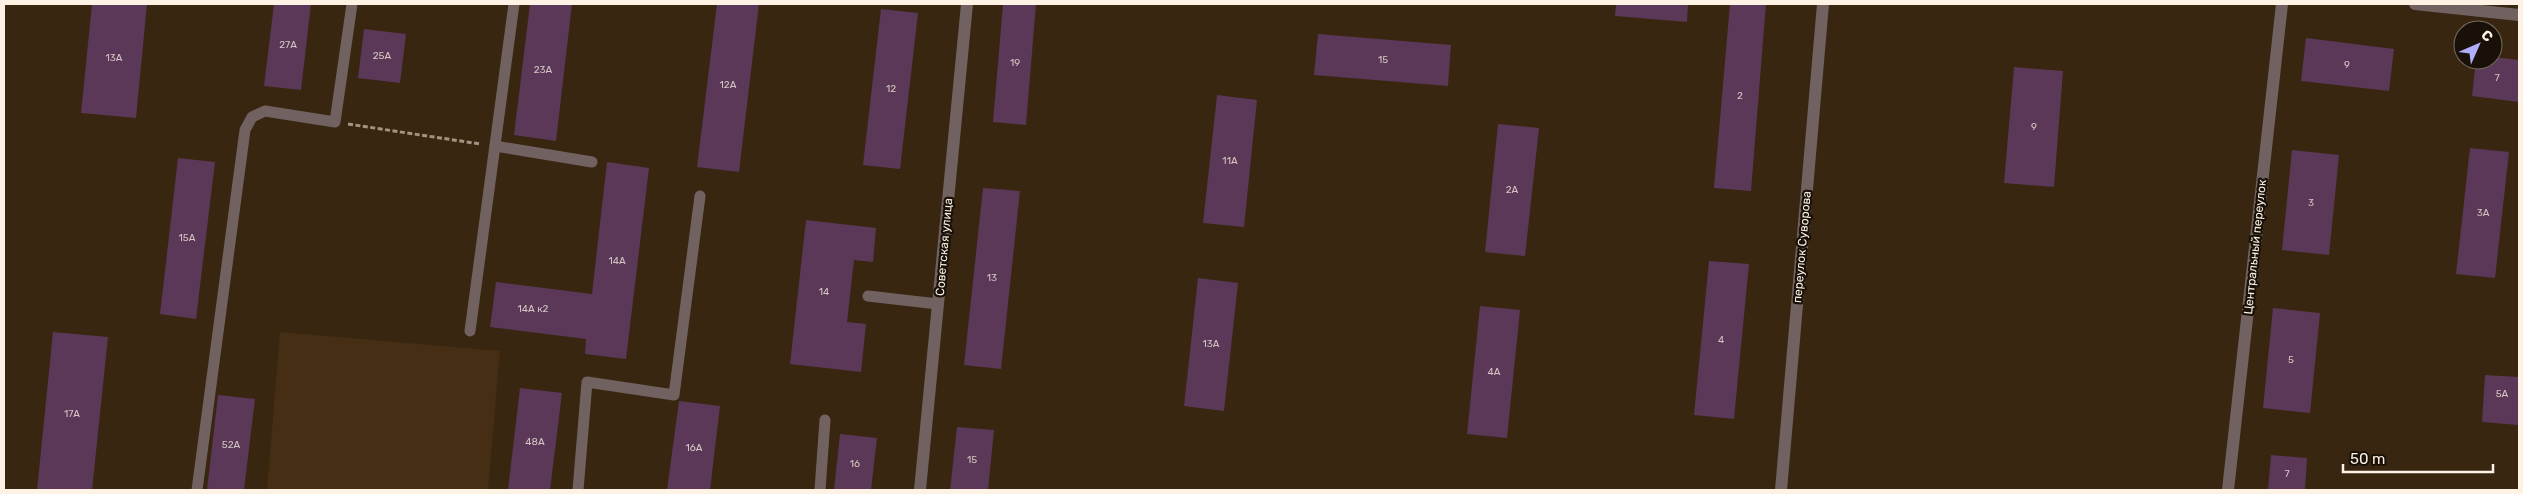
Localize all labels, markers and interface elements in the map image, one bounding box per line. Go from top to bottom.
north arrow [2453,20,2503,70]
text: С [2477,27,2496,46]
house number: 27А [279,39,297,51]
house number: 25А [373,50,392,62]
house number: 13А [106,52,123,64]
house number: 15 [1378,54,1388,66]
house number: 19 [1010,57,1020,69]
house number: 9 [2344,59,2350,71]
house number: 23А [534,64,553,76]
house number: 7 [2494,72,2500,84]
house number: 12А [720,79,737,91]
house number: 12 [886,83,896,95]
house number: 2 [1737,90,1743,102]
house number: 9 [2031,121,2037,133]
house number: 11А [1222,155,1238,167]
street label: Центральный переулок [2241,178,2269,315]
house number: 2А [1506,184,1519,196]
street label: переулок Суворова [1790,190,1814,304]
street label: Советская улица [933,197,955,297]
house number: 3 [2308,197,2314,209]
house number: 3А [2477,207,2490,219]
house number: 15А [179,232,196,244]
house number: 14А [608,255,626,267]
house number: 13 [987,272,997,284]
house number: 14 [819,286,829,298]
house number: 14А к2 [518,303,549,315]
house number: 4 [1718,334,1724,346]
house number: 13А [1203,338,1220,350]
house number: 5 [2288,354,2294,366]
house number: 4А [1488,366,1501,378]
house number: 5А [2496,388,2509,400]
house number: 17А [64,408,80,420]
house number: 48А [525,436,545,448]
house number: 52А [222,439,241,451]
house number: 16А [685,442,703,454]
scale bar [2343,442,2493,474]
text: 50 m [2350,450,2385,468]
house number: 15 [967,454,977,466]
house number: 16 [850,458,860,470]
house number: 7 [2284,468,2290,480]

